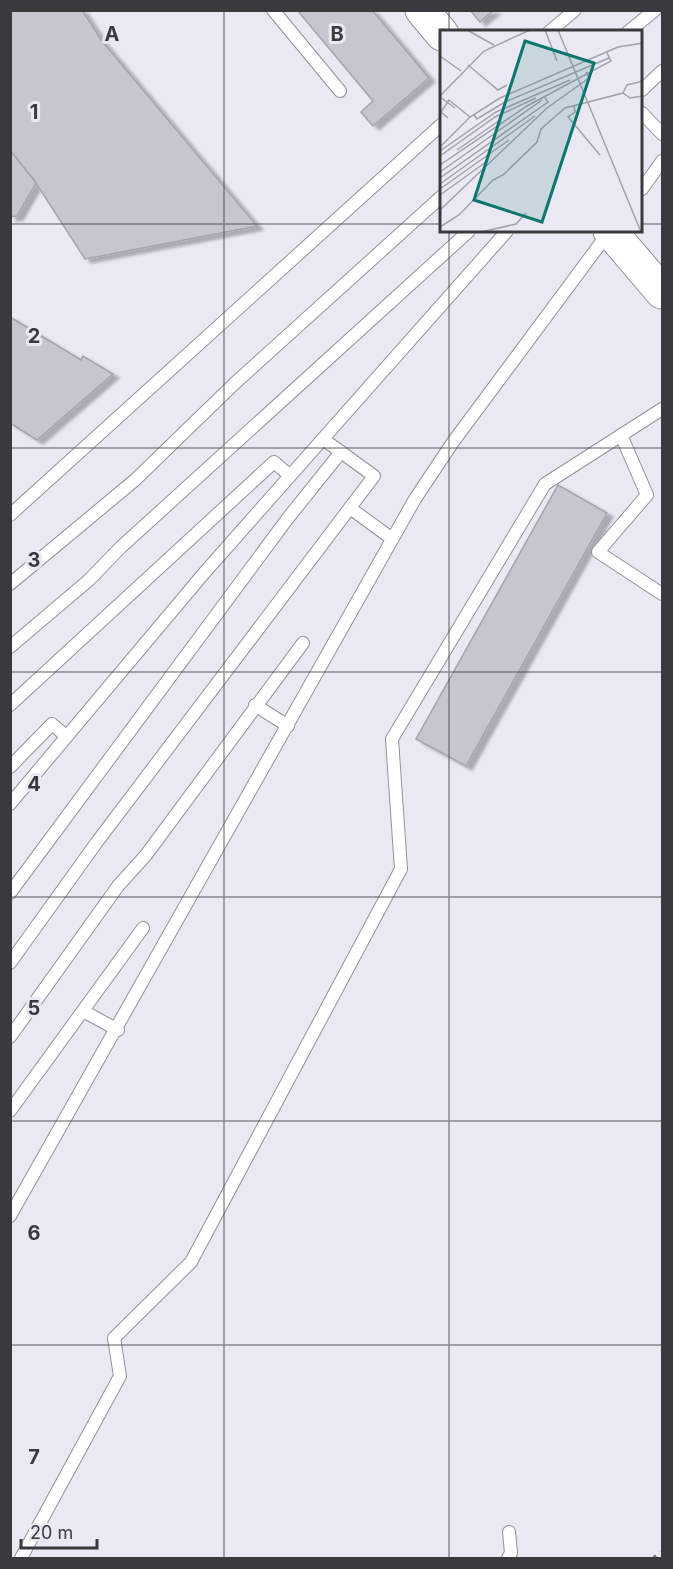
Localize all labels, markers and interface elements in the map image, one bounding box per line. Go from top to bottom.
text: A [105,22,120,46]
text: B [330,22,344,46]
inset map [440,30,643,232]
text: 1 [30,100,38,124]
text: 2 [28,324,40,348]
text: 3 [28,548,40,572]
text: 4 [27,772,41,796]
text: 5 [28,996,40,1020]
text: 6 [28,1221,41,1245]
text: 7 [28,1445,40,1469]
scale bar [21,1512,98,1550]
text: 20 m [30,1522,73,1543]

